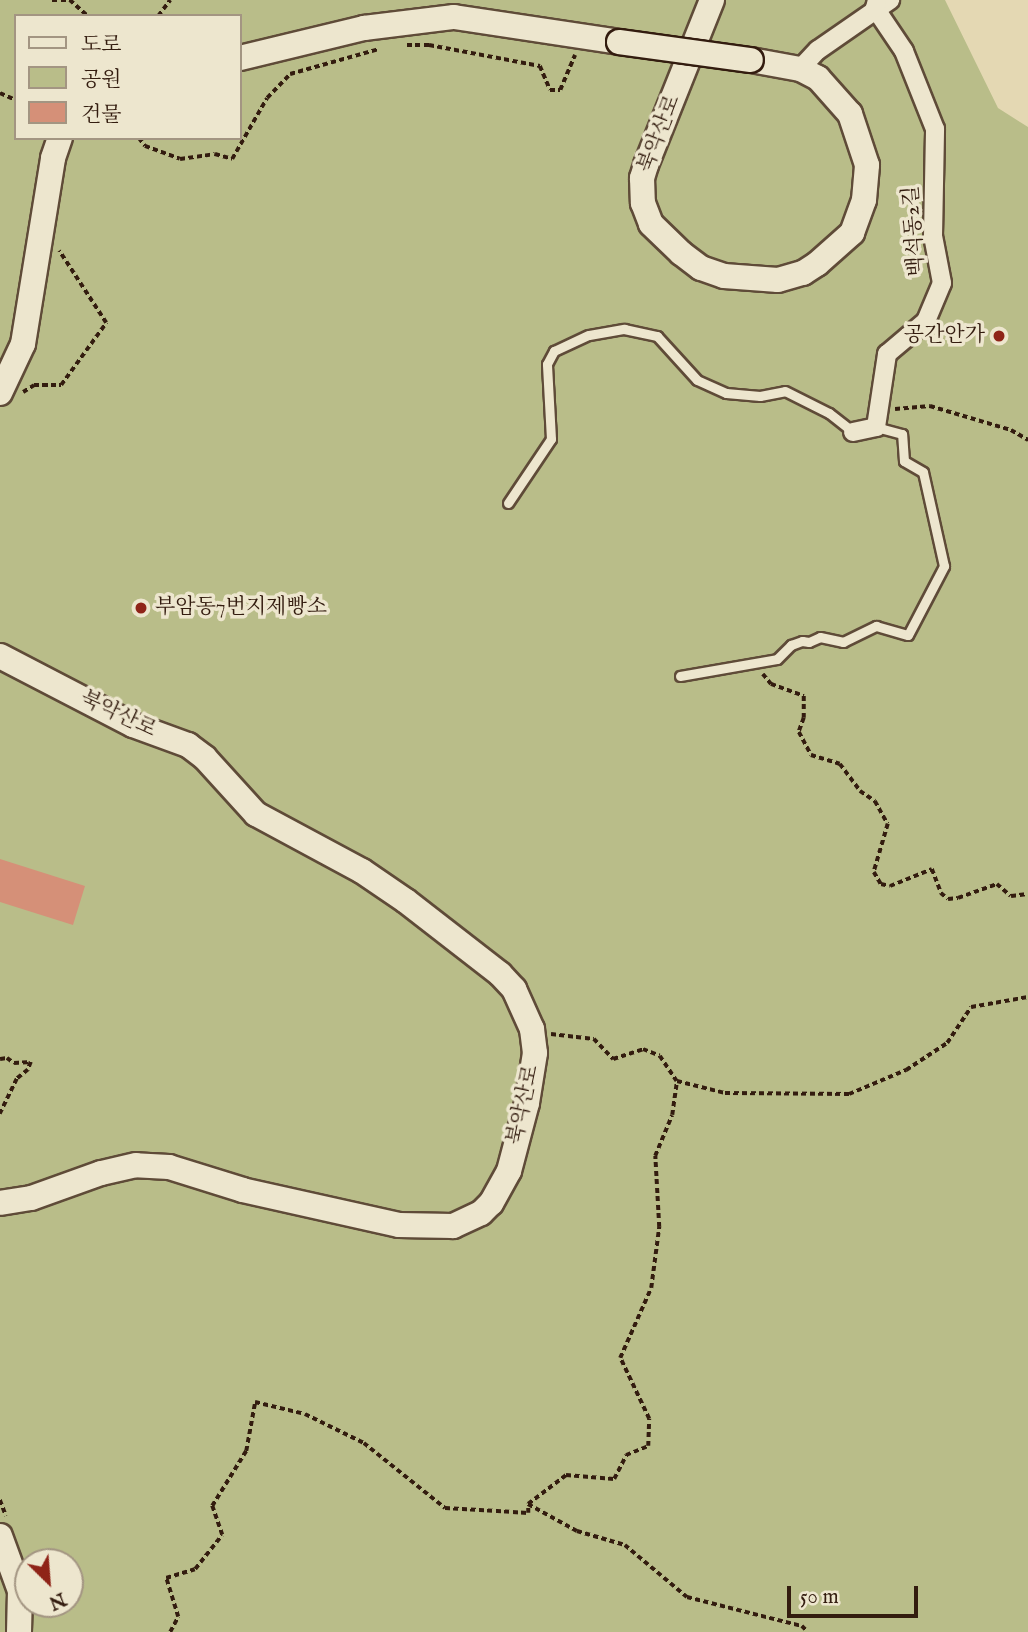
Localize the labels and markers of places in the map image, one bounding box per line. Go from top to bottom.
place label: 공간안가 [904,323,985,349]
marker: 공간안가 [991,328,1007,344]
place label: 부암동7번지제빵소 [155,595,327,621]
marker: 부암동7번지제빵소 [133,600,149,616]

